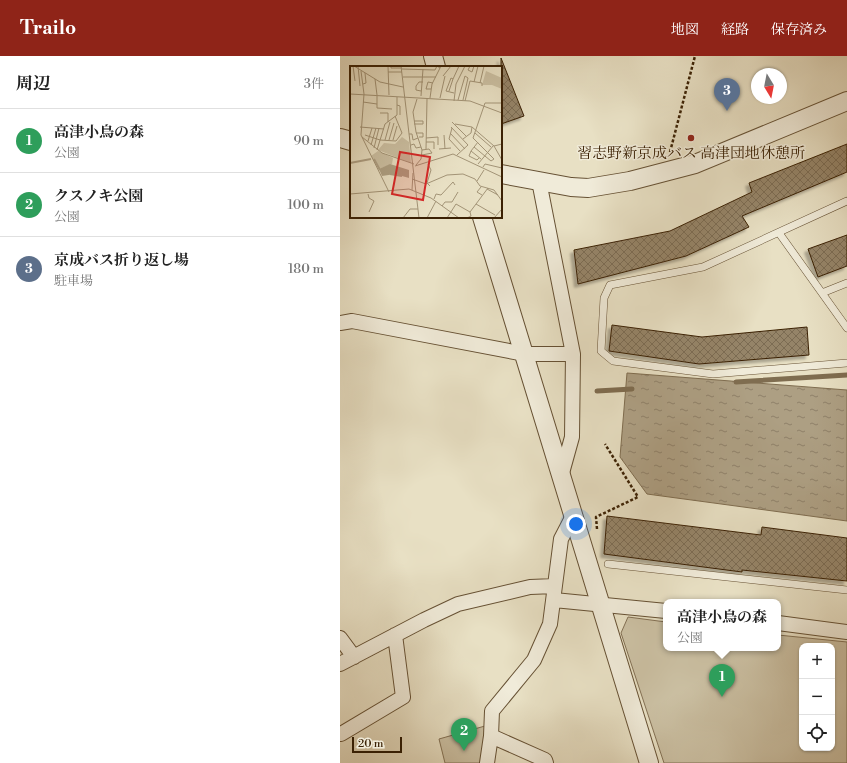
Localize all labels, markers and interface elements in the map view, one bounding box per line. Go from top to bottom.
text: Trailo [20,16,76,40]
text: 地図 [671,21,699,39]
text: 経路 [721,21,749,39]
text: 保存済み [771,21,827,39]
inset map [350,66,502,218]
north arrow [751,68,787,104]
text: 周辺 [16,73,50,95]
text: 3件 [304,76,324,92]
pin: 3 [714,78,740,111]
text: 高津小鳥の森 [54,123,144,142]
text: 1 [26,133,32,149]
text: 90 m [293,133,324,149]
marker: 習志野新京成バス 高津団地休憩所 [686,133,696,143]
place label: 習志野新京成バス 高津団地休憩所 [577,144,805,163]
text: 公園 [54,145,80,161]
text: クスノキ公園 [54,187,143,206]
text: 2 [25,197,33,213]
text: 100 m [288,197,324,213]
text: 公園 [54,209,80,225]
text: 京成バス折り返し場 [54,251,189,270]
text: 3 [25,261,33,277]
text: 180 m [288,261,324,277]
text: 駐車場 [54,273,93,289]
your location [566,514,586,534]
popup [663,599,781,651]
text: 高津小鳥の森 [677,608,767,627]
text: 公園 [677,630,703,646]
map controls [799,643,835,751]
button: + [799,643,835,679]
pin: 1 [709,664,735,697]
button: − [799,679,835,715]
button: locate [799,715,835,751]
pin: 2 [451,718,477,751]
scale bar [352,735,402,754]
text: 20 m [358,737,383,751]

